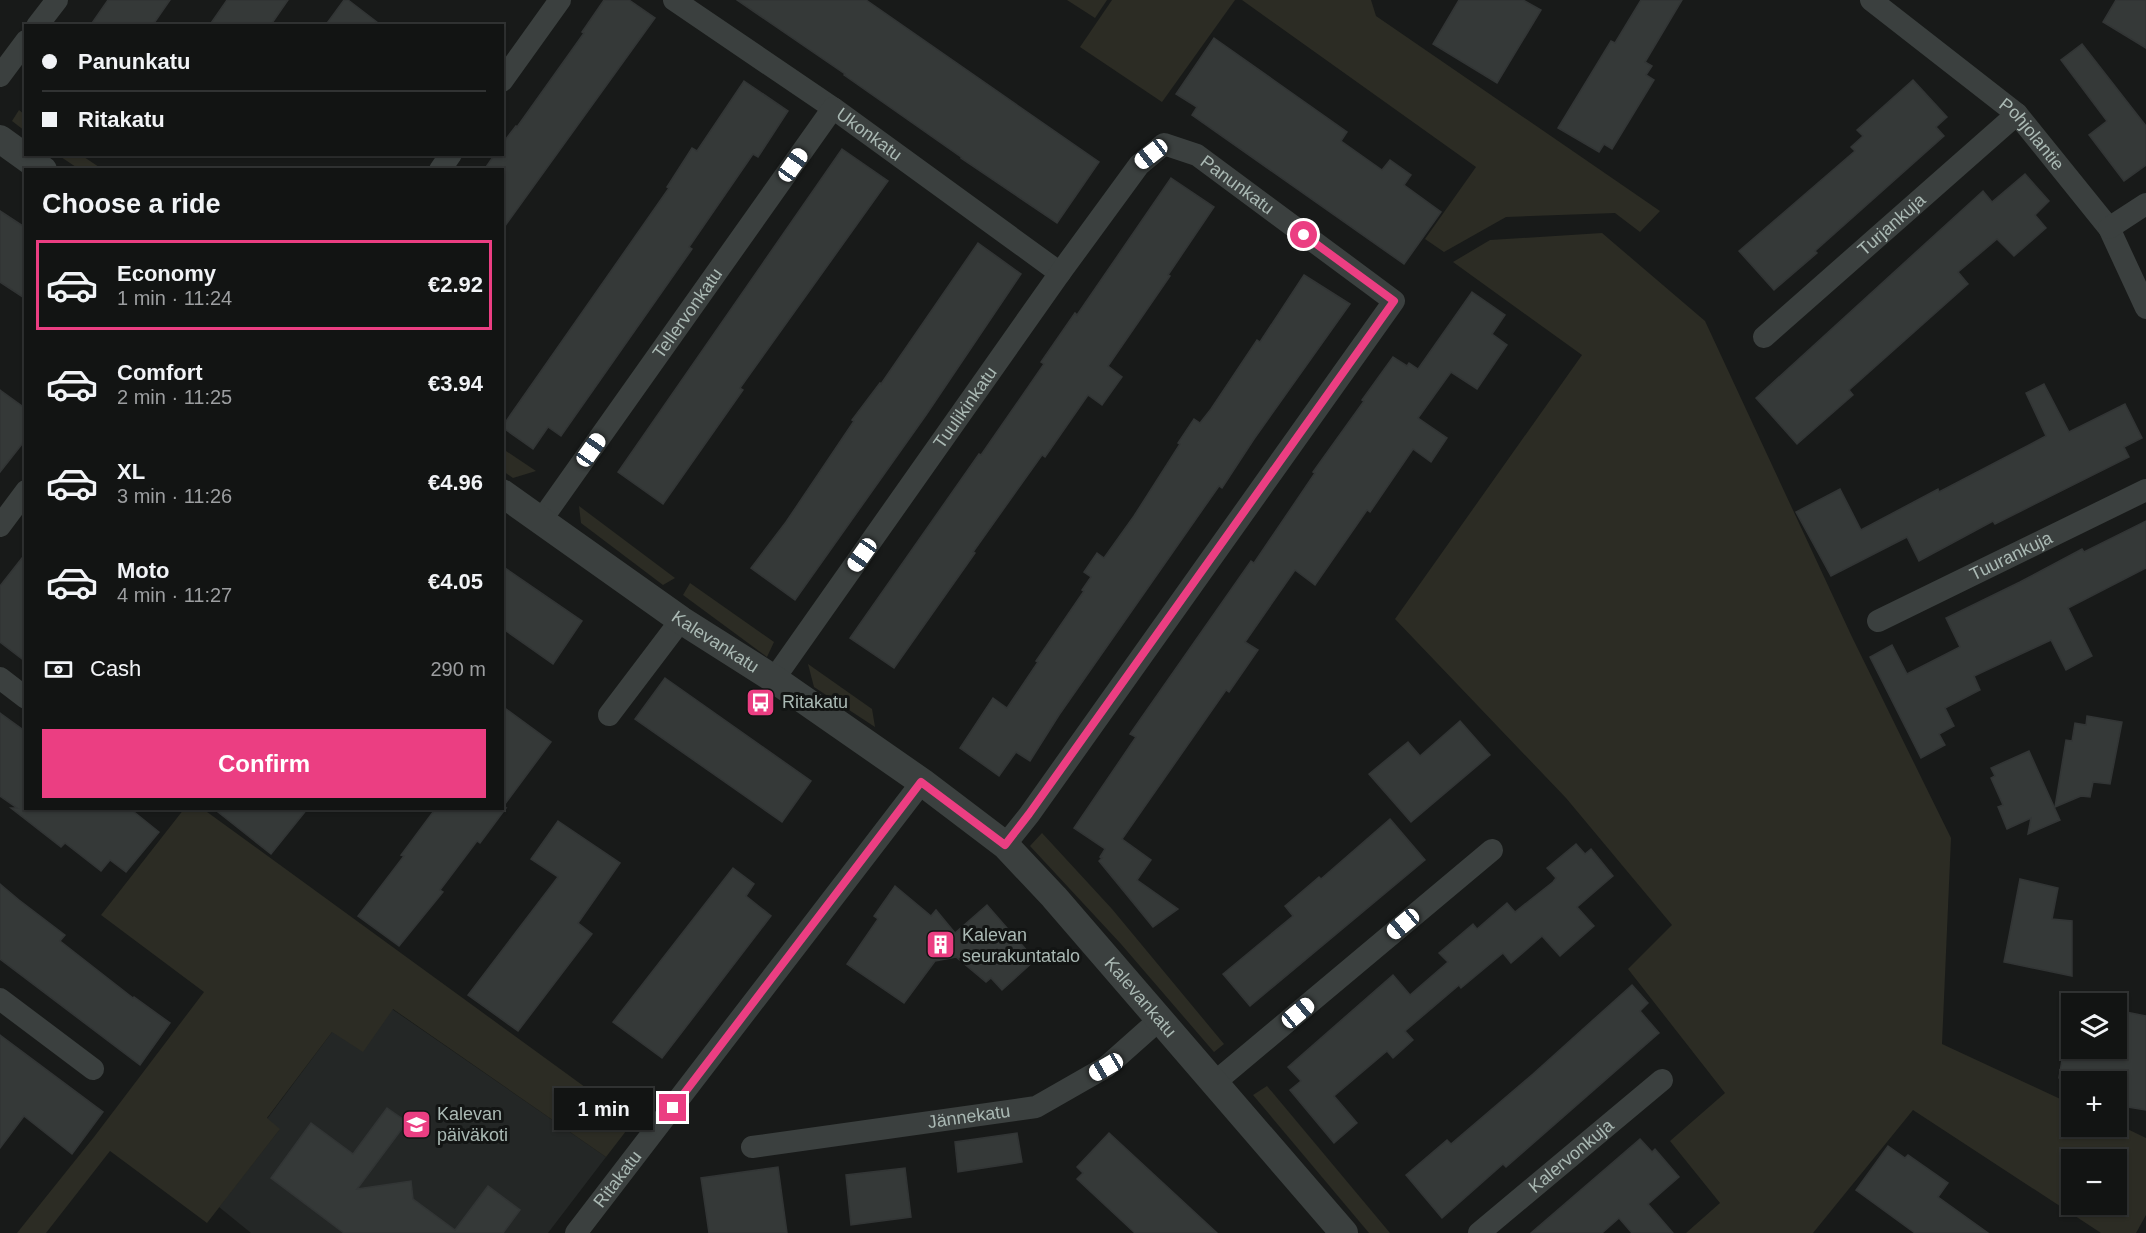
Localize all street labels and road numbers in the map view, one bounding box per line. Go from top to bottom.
street label: Pohjolantie [1995,94,2068,174]
street label: Ukonkatu [833,104,906,165]
street label: Panunkatu [1197,151,1278,219]
street label: Turjankuja [1854,189,1930,260]
street label: Tellervonkatu [649,264,726,362]
street label: Tuulikinkatu [930,363,1001,452]
street label: Tuurankuja [1966,527,2056,585]
street label: Kalevankatu [668,607,762,677]
street label: Kalevankatu [1101,953,1180,1041]
street label: Jännekatu [926,1101,1011,1132]
street label: Kalervonkuja [1525,1114,1618,1197]
street label: Ritakatu [589,1147,645,1211]

